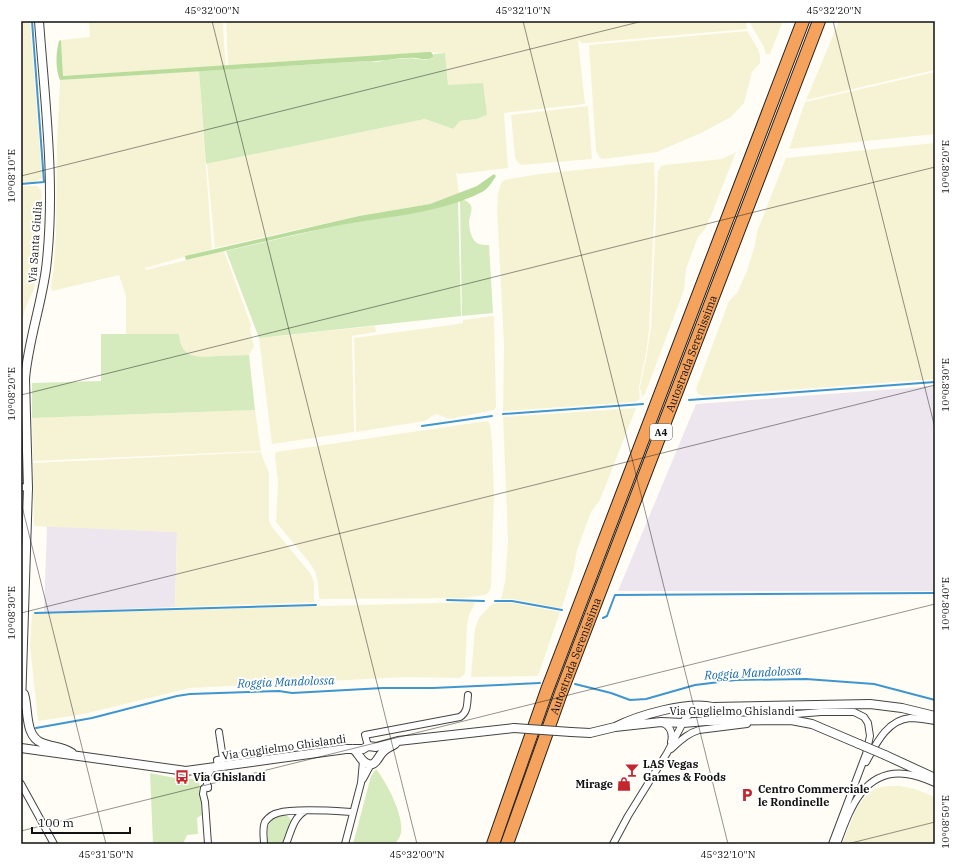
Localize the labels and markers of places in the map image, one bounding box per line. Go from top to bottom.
place label: LAS Vegas Games & Foods [643,757,726,784]
bar icon: LAS Vegas Games & Foods [624,762,640,778]
bus stop icon: Via Ghislandi [174,769,190,785]
place label: Via Ghislandi [193,770,266,784]
shop icon: Mirage [616,776,632,792]
place label: Mirage [575,777,613,791]
place label: Centro Commerciale le Rondinelle [758,782,869,809]
parking icon: Centro Commerciale le Rondinelle [739,787,755,803]

